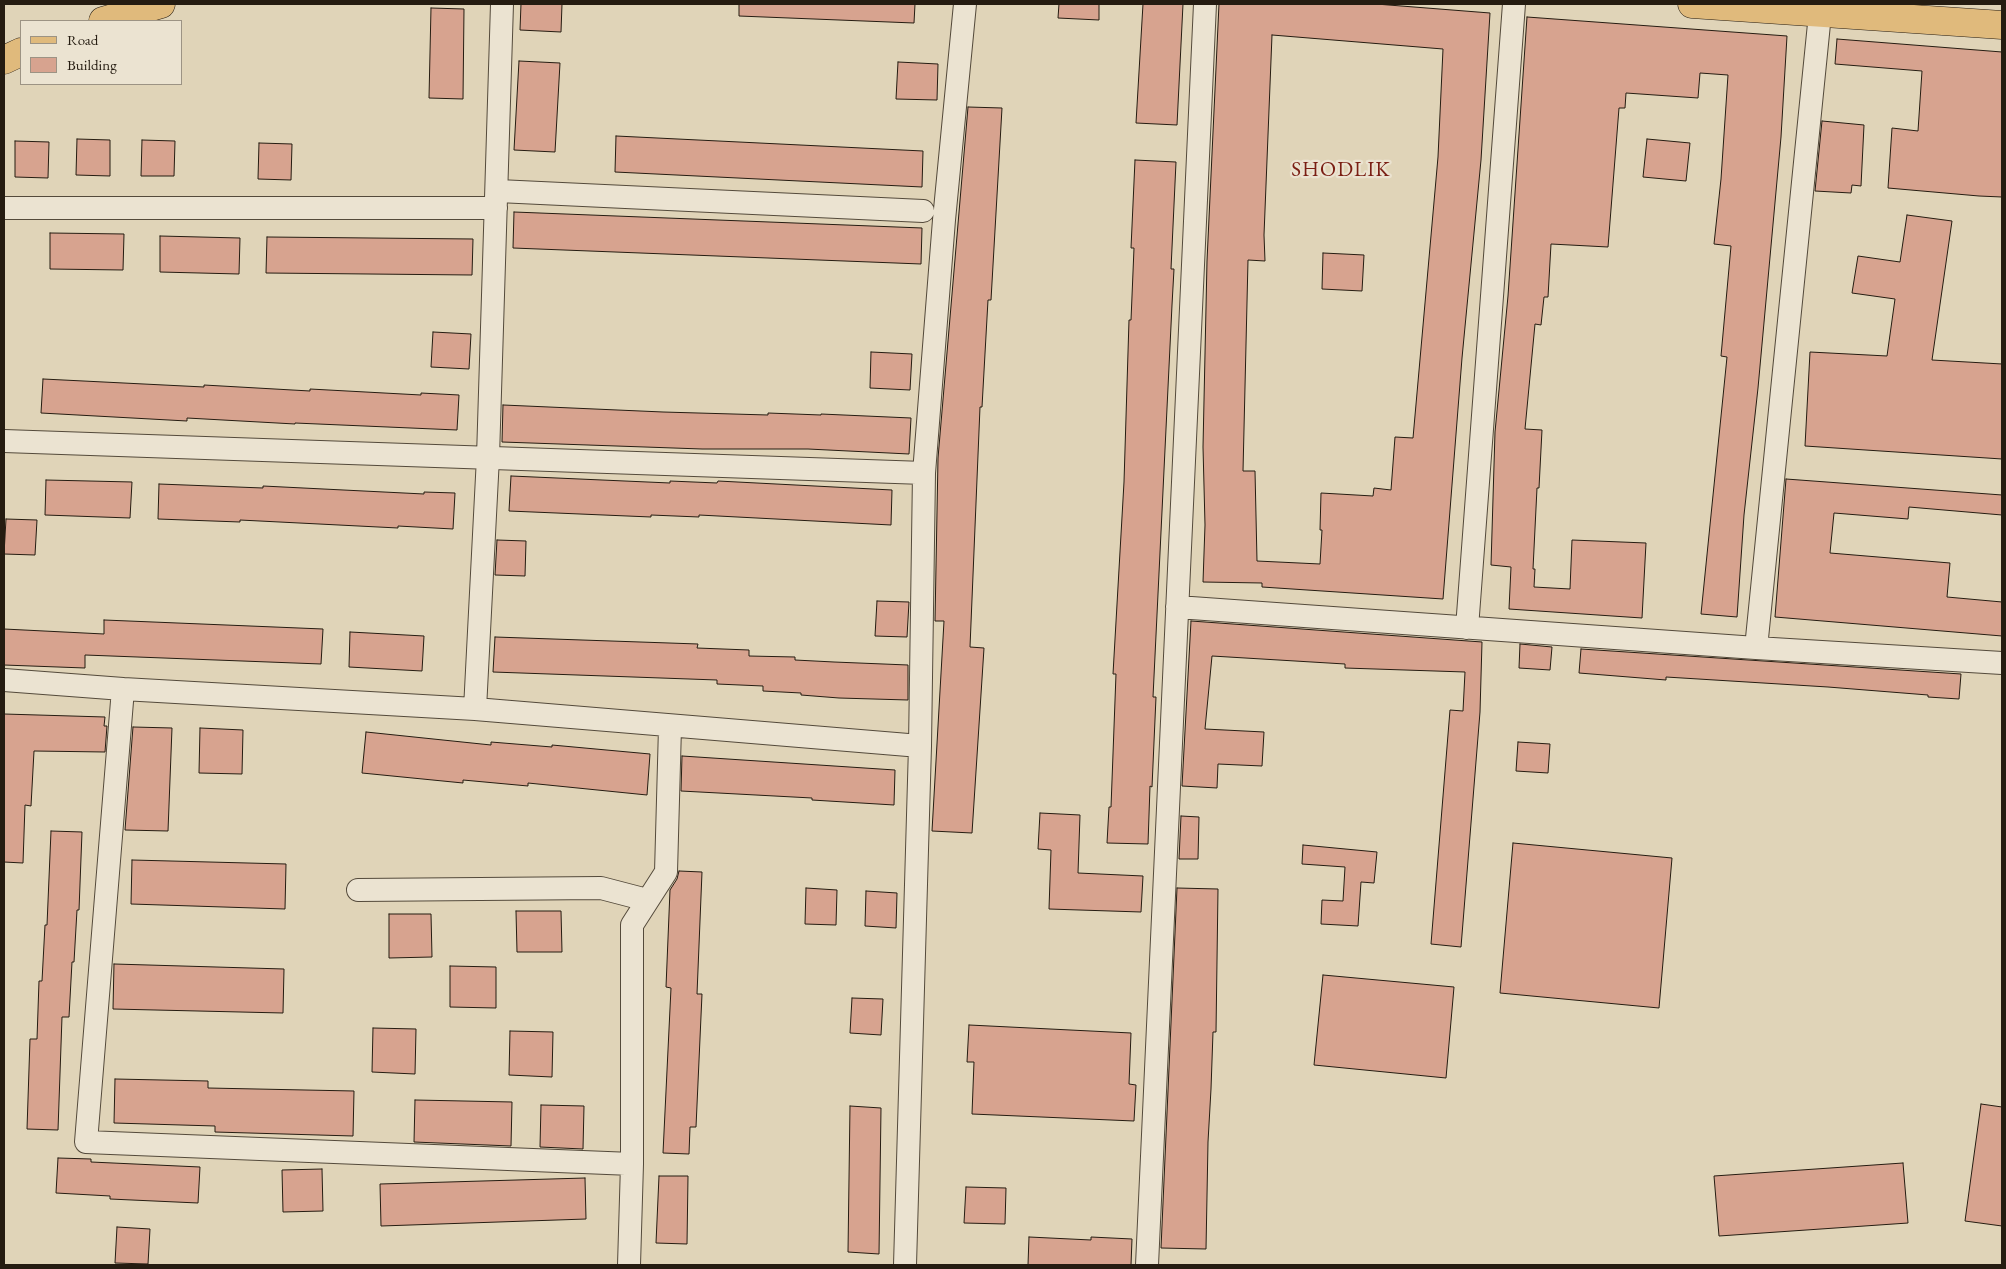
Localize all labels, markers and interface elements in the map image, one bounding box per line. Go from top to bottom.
legend [20,20,182,85]
text: Road [67,30,98,49]
text: Building [67,55,117,74]
district label: SHODLIK [1290,157,1392,183]

